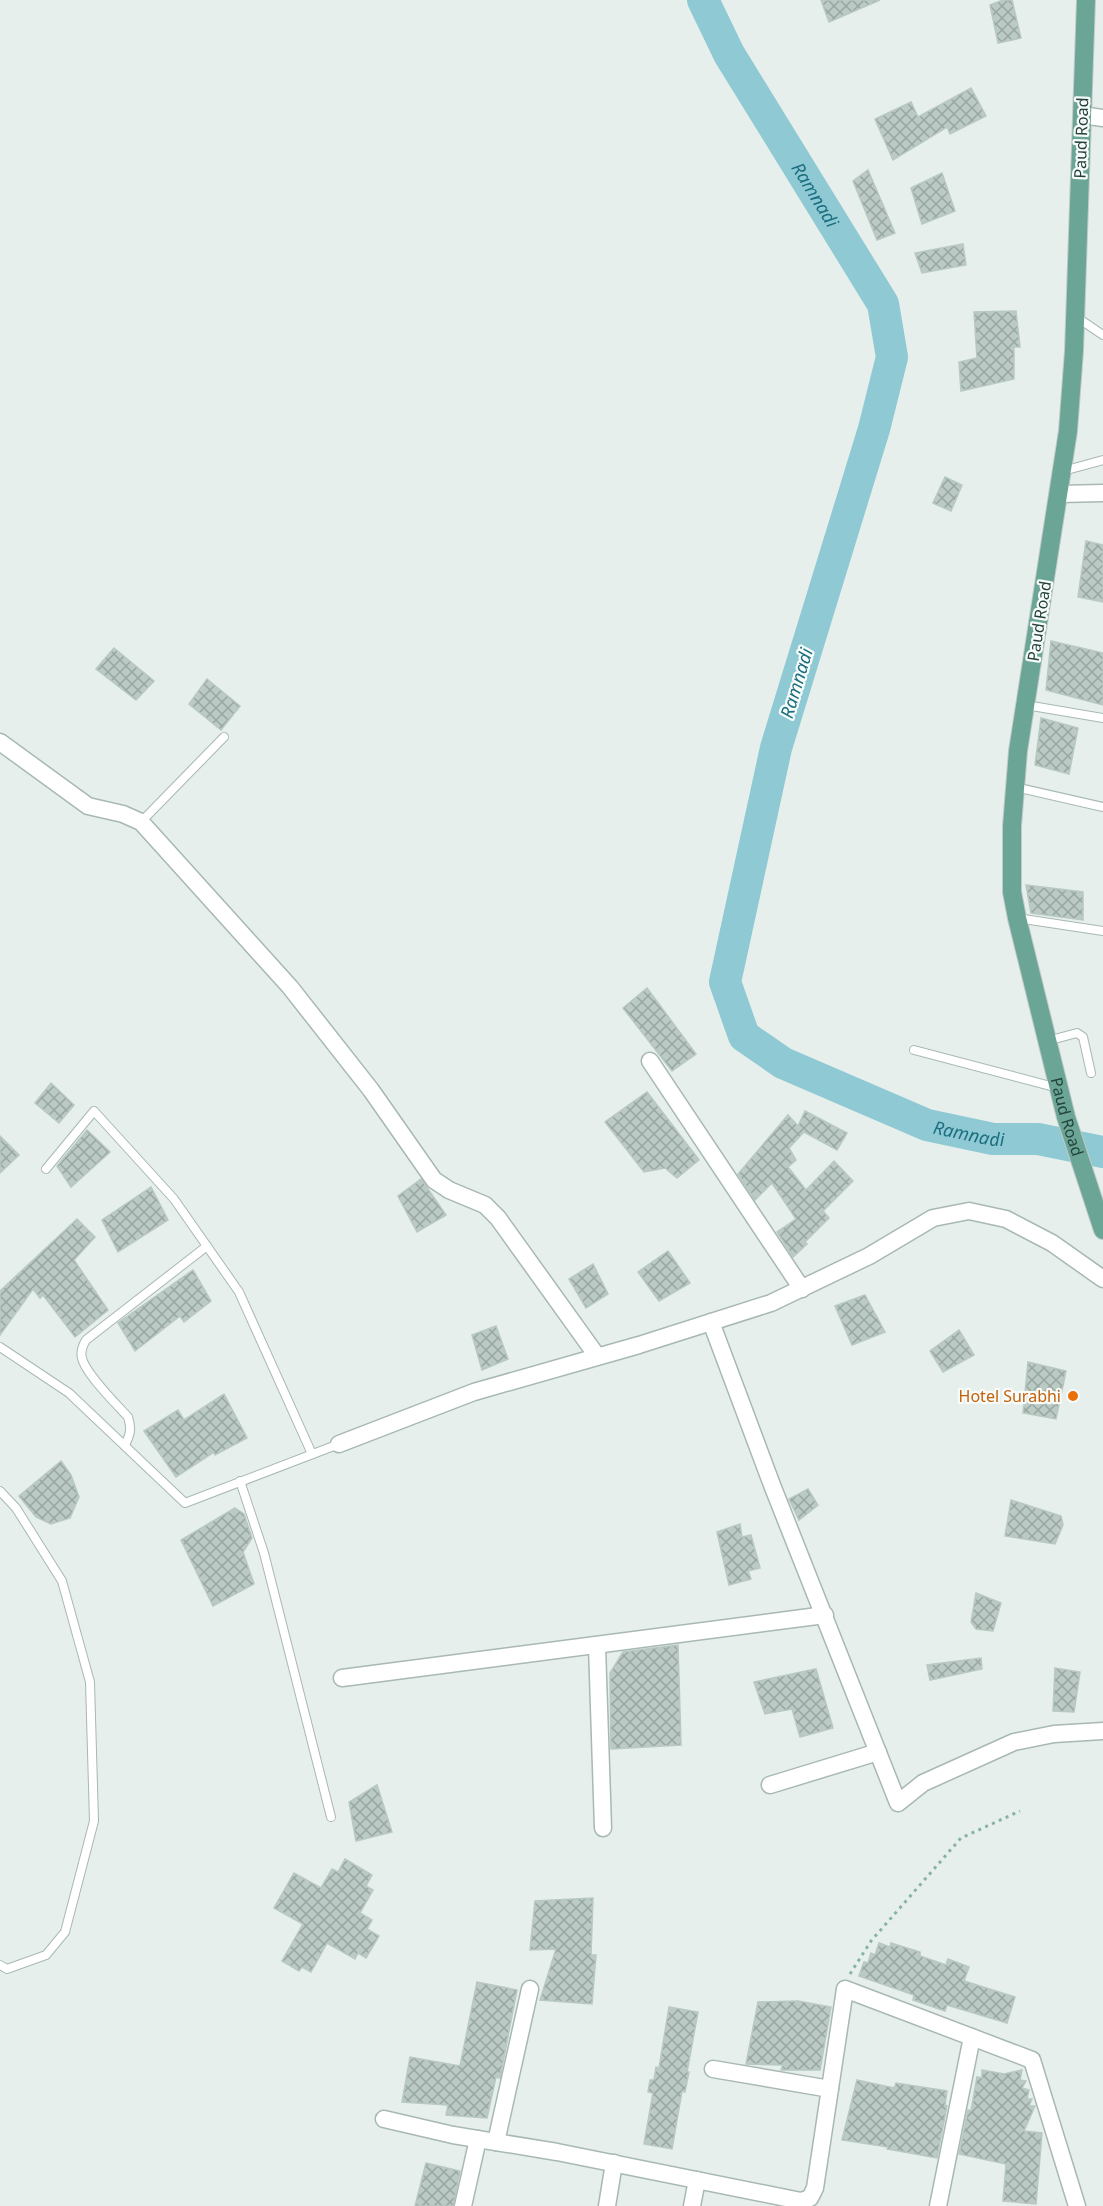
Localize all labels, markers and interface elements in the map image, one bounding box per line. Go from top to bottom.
street label: Paud Road [1069,97,1093,179]
water label: Ramnadi [786,158,845,232]
street label: Paud Road [1022,579,1056,663]
water label: Ramnadi [774,645,818,721]
street label: Paud Road [1046,1075,1089,1159]
water label: Ramnadi [931,1115,1005,1151]
place label: Hotel Surabhi [959,1385,1061,1407]
marker: Hotel Surabhi [1066,1389,1080,1403]

